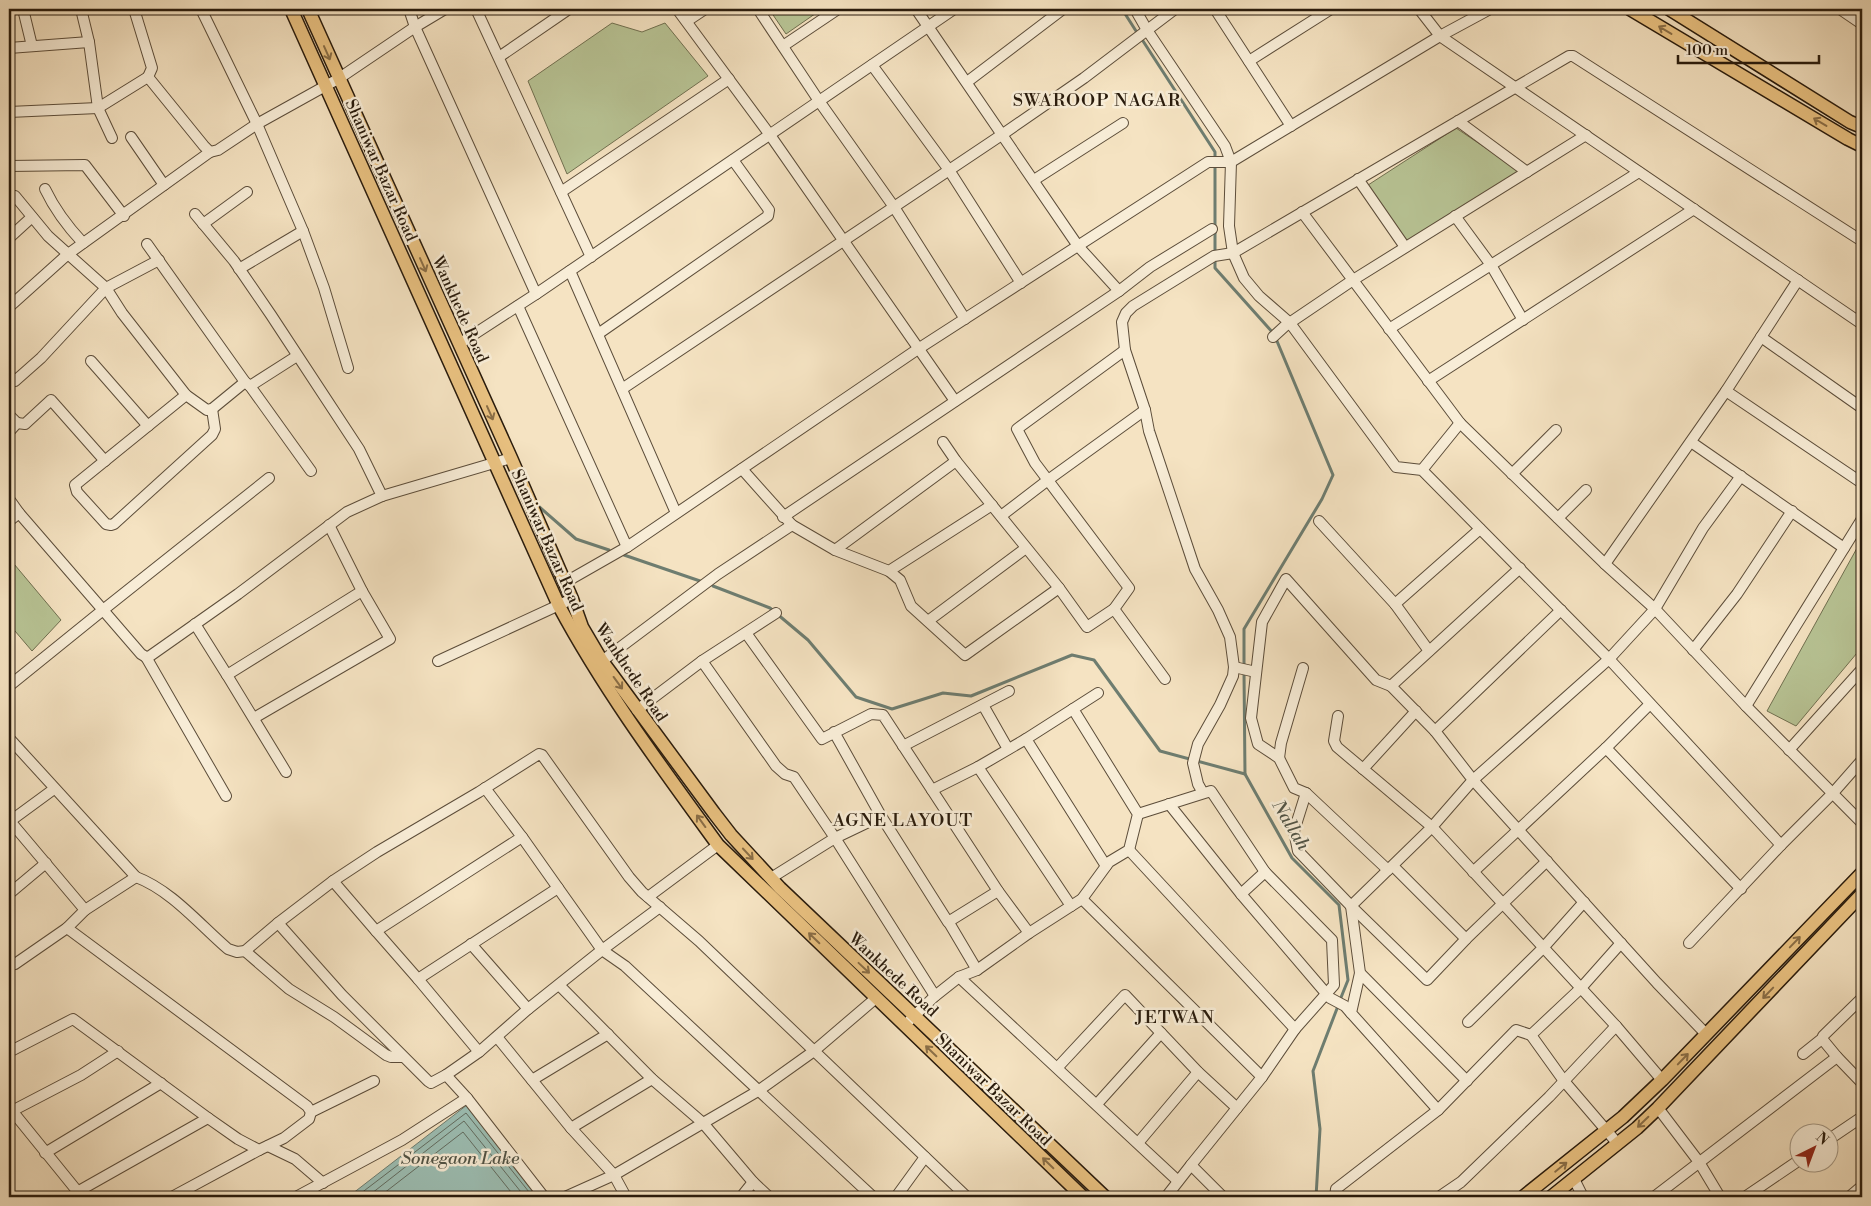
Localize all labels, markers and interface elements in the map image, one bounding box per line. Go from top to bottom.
one-way arrow [1659,24,1673,34]
scale bar [1678,32,1820,64]
text: 100 m [1686,41,1728,60]
one-way arrow [323,45,333,60]
district label: SWAROOP NAGAR [1013,89,1181,112]
street label: Shaniwar Bazar Road [341,96,421,245]
one-way arrow [1813,117,1827,127]
street label: Wankhede Road [427,252,493,366]
one-way arrow [419,257,428,272]
one-way arrow [486,405,496,420]
street label: Shaniwar Bazar Road [507,466,587,615]
street label: Wankhede Road [590,619,672,726]
one-way arrow [613,676,623,690]
water label: Nallah [1266,795,1315,856]
district label: AGNE LAYOUT [832,809,973,832]
one-way arrow [696,815,706,829]
one-way arrow [742,847,754,860]
street label: Wankhede Road [844,928,942,1021]
one-way arrow [807,932,820,944]
one-way arrow [1789,936,1802,948]
one-way arrow [858,962,870,974]
one-way arrow [1762,987,1774,999]
district label: JETWAN [1134,1006,1215,1029]
street label: Shaniwar Bazar Road [931,1029,1055,1150]
one-way arrow [925,1045,937,1057]
one-way arrow [1677,1053,1689,1065]
one-way arrow [1637,1116,1649,1128]
north arrow [1788,1124,1838,1174]
text: N [1812,1129,1832,1149]
water label: Sonegaon Lake [401,1147,520,1170]
one-way arrow [1041,1157,1054,1169]
one-way arrow [1554,1161,1567,1172]

